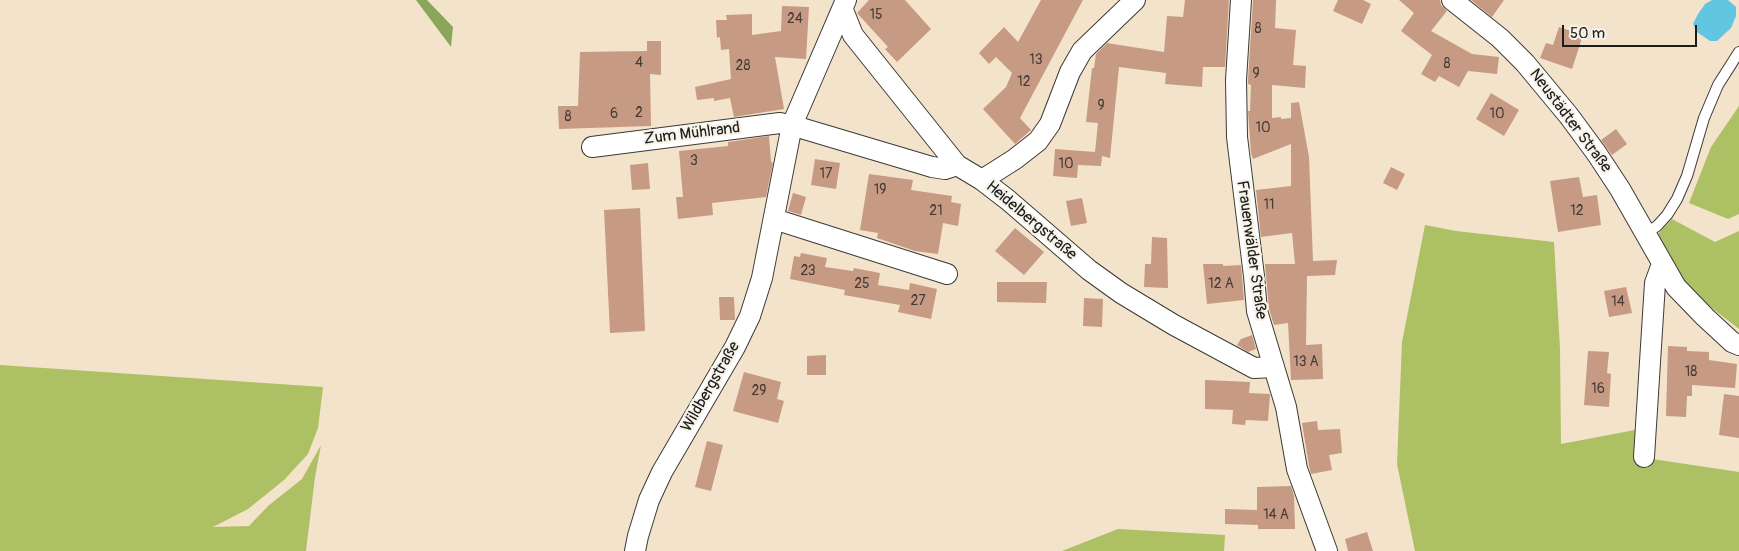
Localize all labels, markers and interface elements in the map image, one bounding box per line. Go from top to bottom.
house number: 15 [869,7,883,23]
house number: 24 [787,11,803,27]
scale bar [1564,15,1699,47]
house number: 8 [1254,21,1262,37]
text: 50 m [1570,24,1605,43]
house number: 13 [1029,52,1043,68]
house number: 4 [635,55,643,71]
house number: 8 [1443,56,1451,72]
house number: 28 [736,58,750,74]
street label: Neustädter Straße [1525,65,1615,177]
house number: 9 [1252,66,1260,82]
house number: 12 [1017,74,1031,90]
house number: 9 [1097,98,1105,114]
house number: 2 [635,105,643,121]
house number: 6 [610,106,618,122]
house number: 10 [1489,106,1505,122]
house number: 8 [564,109,572,125]
street label: Zum Mühlrand [643,119,741,149]
house number: 10 [1255,120,1271,136]
house number: 3 [690,153,698,169]
house number: 10 [1058,156,1074,172]
house number: 17 [820,166,832,182]
street label: Heidelbergstraße [982,177,1080,265]
street label: Frauenwälder Straße [1232,179,1270,321]
house number: 19 [874,182,886,198]
house number: 11 [1264,197,1274,213]
house number: 21 [929,203,943,219]
house number: 12 [1570,203,1584,219]
house number: 23 [800,263,816,279]
house number: 25 [854,276,870,292]
house number: 12 A [1208,276,1234,292]
house number: 27 [910,293,926,309]
house number: 14 [1611,294,1625,310]
street label: Wildbergstraße [677,338,745,436]
house number: 13 A [1293,354,1319,370]
house number: 18 [1685,364,1697,380]
house number: 16 [1591,381,1605,397]
house number: 29 [751,383,767,399]
house number: 14 A [1263,507,1289,523]

